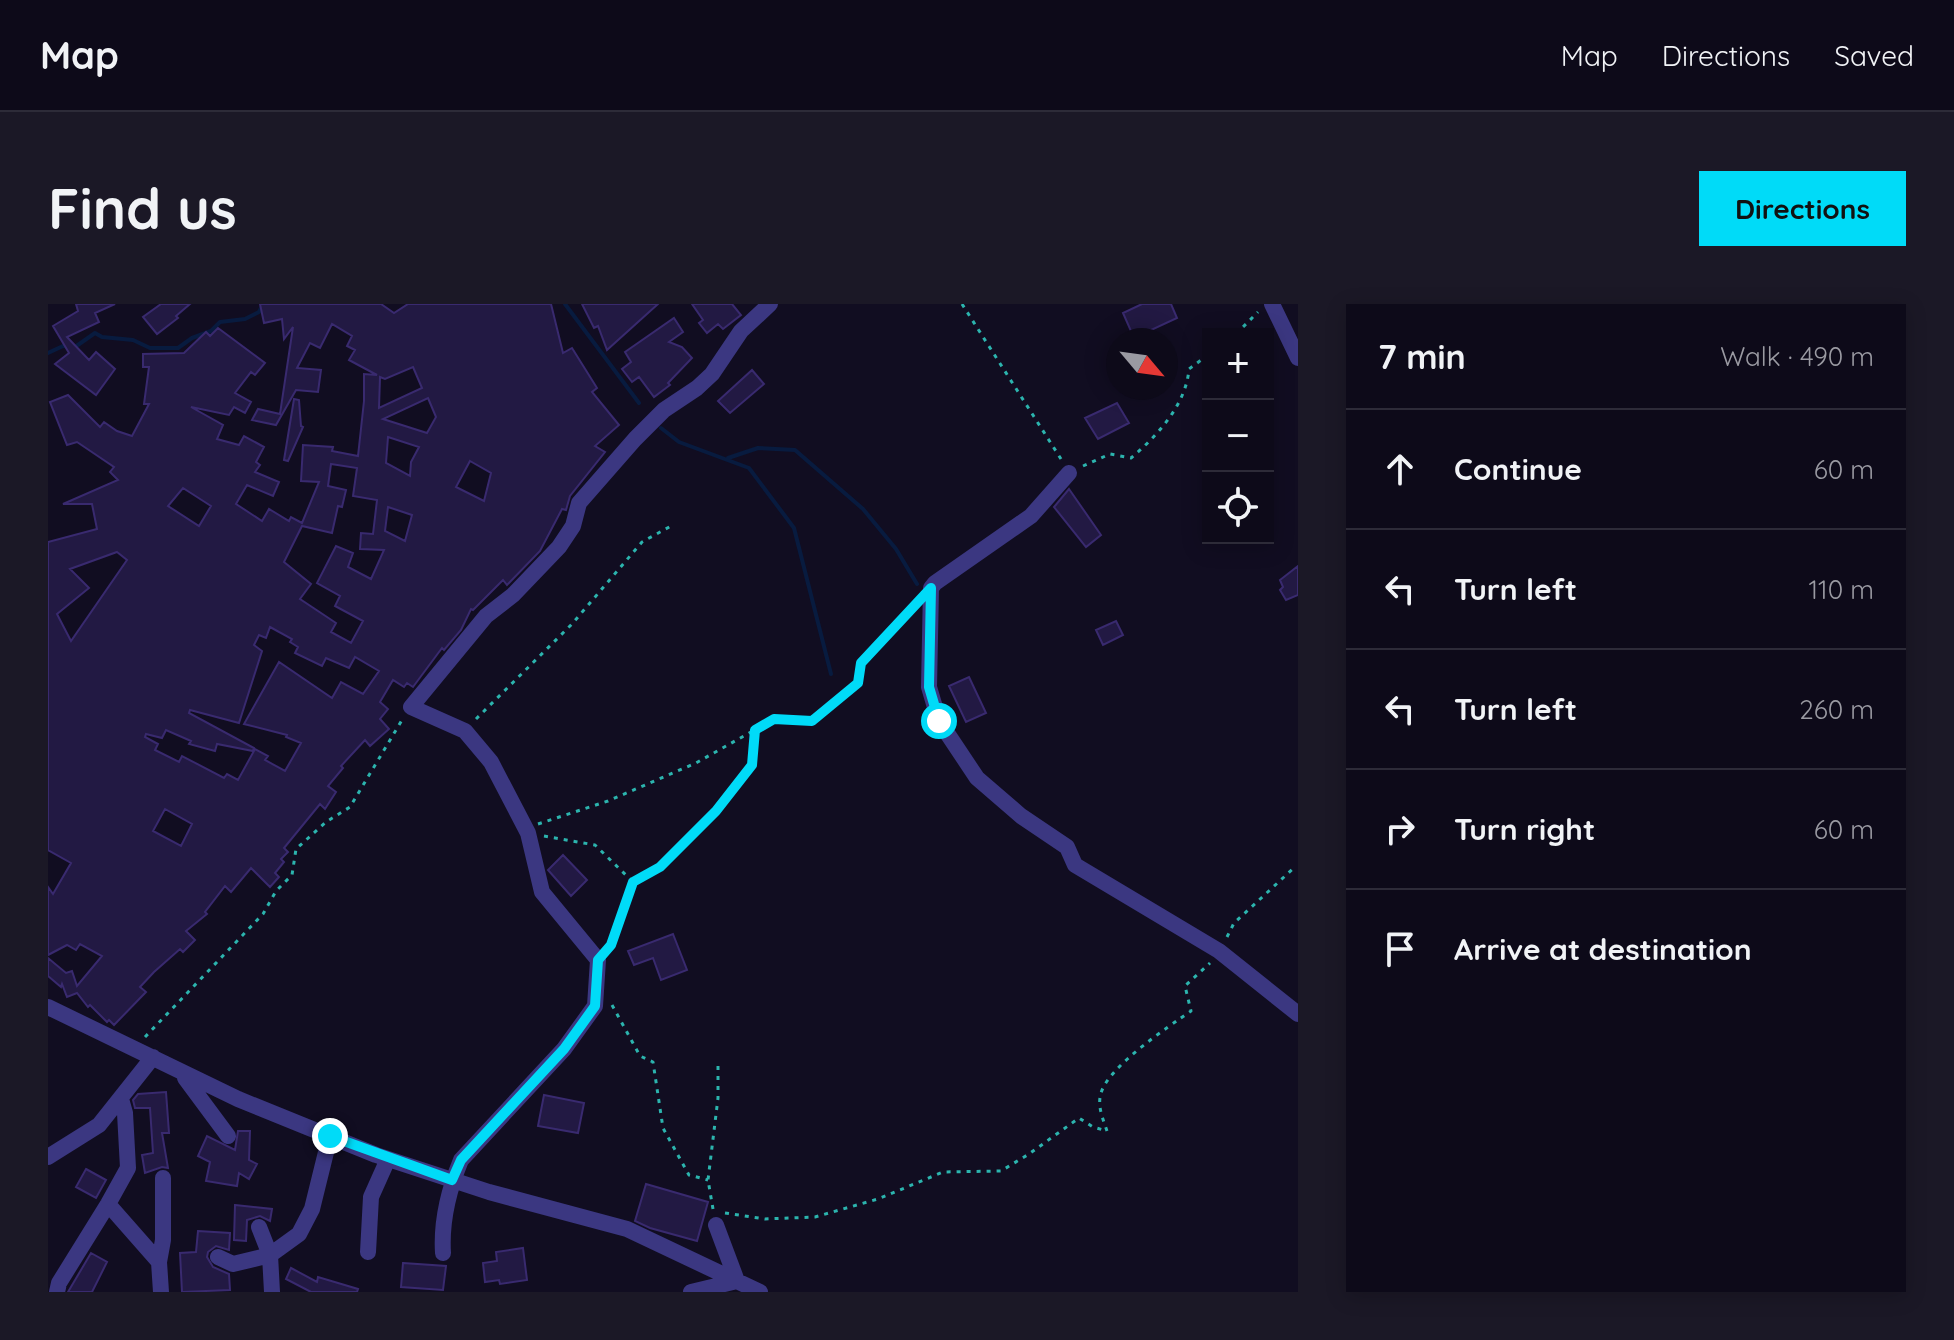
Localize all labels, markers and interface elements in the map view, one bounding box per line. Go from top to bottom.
text: Map [40,31,119,79]
text: Map [1561,38,1618,73]
text: Directions [1662,38,1790,73]
text: Saved [1834,38,1914,73]
button: Directions [1699,171,1906,246]
text: Find us [48,173,237,243]
north arrow [1106,328,1178,400]
map controls [1202,328,1274,544]
button: + [1202,328,1274,400]
text: 7 min [1378,335,1466,378]
text: Walk · 490 m [1720,340,1874,373]
button: − [1202,400,1274,472]
icon: ahead [1378,447,1422,491]
text: Continue [1454,450,1582,488]
text: 60 m [1814,453,1874,486]
button: locate [1202,472,1274,544]
icon: left [1378,567,1422,611]
text: Turn left [1454,570,1577,608]
text: 110 m [1808,573,1874,606]
icon: left [1378,687,1422,731]
text: Turn left [1454,690,1577,728]
text: 260 m [1799,693,1874,726]
route start [921,703,957,739]
icon: right [1378,807,1422,851]
text: Turn right [1454,810,1595,848]
text: 60 m [1814,813,1874,846]
icon: arrive [1378,927,1422,971]
text: Arrive at destination [1454,930,1752,968]
route end [312,1118,348,1154]

